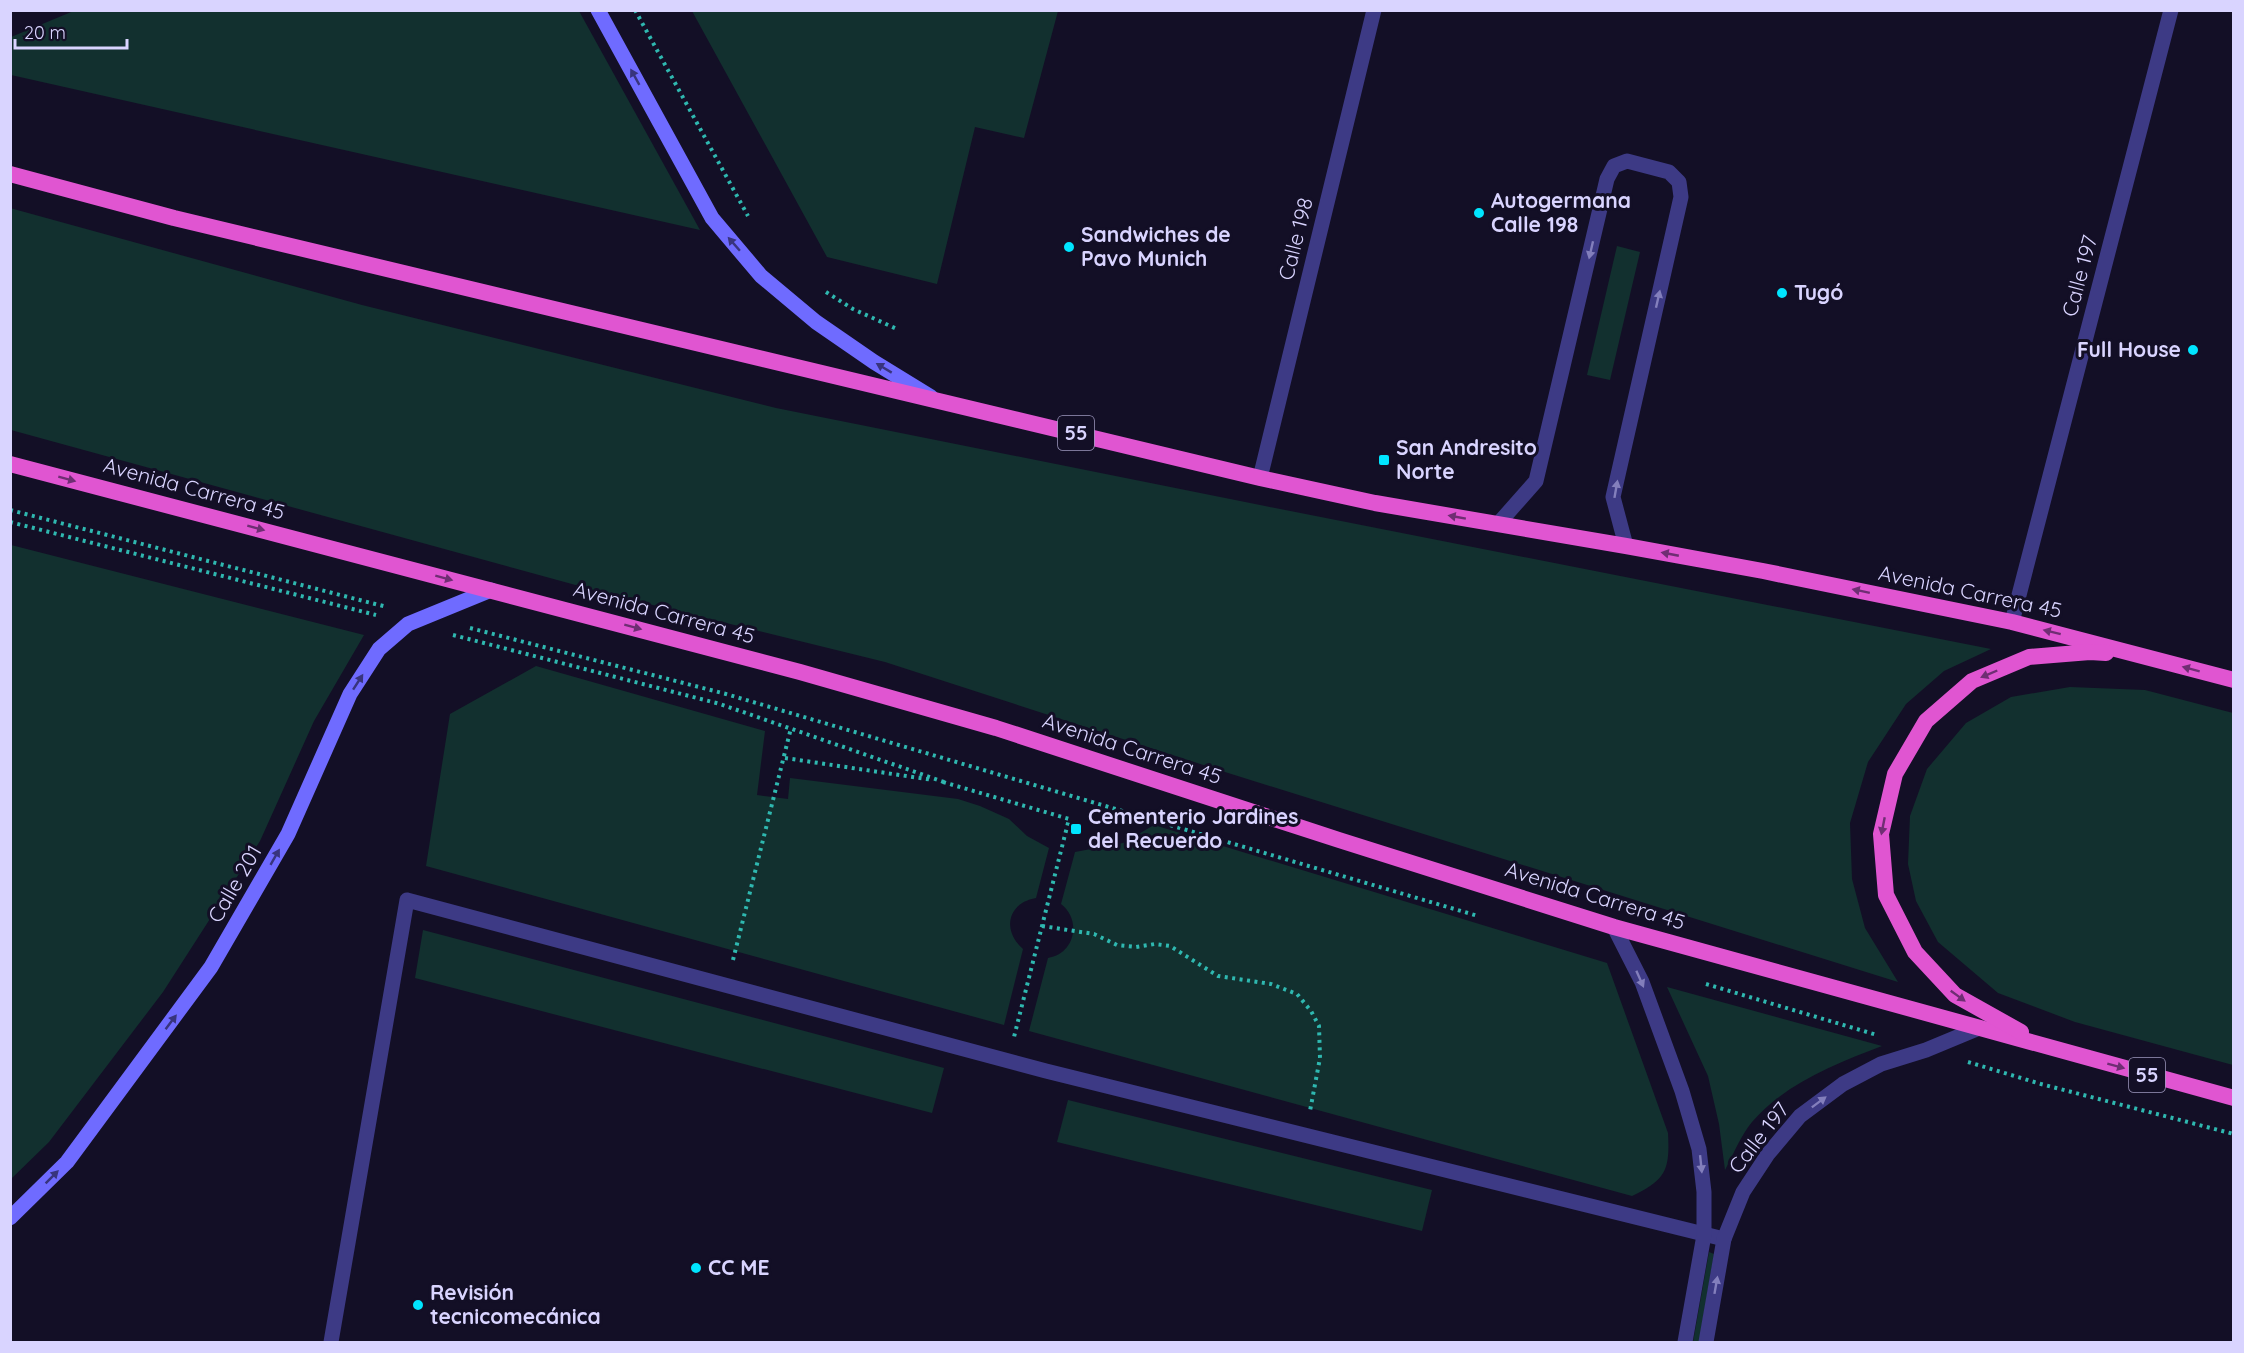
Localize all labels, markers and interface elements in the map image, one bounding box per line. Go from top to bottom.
scale bar [15,12,128,50]
text: 20 m [24,21,66,44]
one-way arrow [630,68,640,85]
place label: Autogermana Calle 198 [1491,187,1631,237]
street label: Calle 198 [1272,195,1318,283]
marker: Autogermana Calle 198 [1472,206,1486,220]
place label: Sandwiches de Pavo Munich [1081,221,1231,271]
street label: Calle 197 [2056,232,2102,319]
one-way arrow [728,237,741,252]
marker: Sandwiches de Pavo Munich [1062,240,1076,254]
one-way arrow [1585,241,1595,260]
place label: Tugó [1794,279,1843,305]
marker: Tugó [1775,286,1789,300]
one-way arrow [1654,289,1663,308]
place label: Full House [2077,336,2181,362]
marker: Full House [2186,343,2200,357]
one-way arrow [876,363,892,374]
road number: 55 [1058,416,1094,450]
place label: San Andresito Norte [1396,434,1537,484]
street label: Avenida Carrera 45 [101,451,288,525]
marker: San Andresito Norte [1377,453,1391,467]
one-way arrow [58,475,76,484]
one-way arrow [1611,479,1620,498]
one-way arrow [1447,512,1466,521]
one-way arrow [247,524,265,533]
one-way arrow [1660,549,1679,558]
street label: Avenida Carrera 45 [1876,559,2064,623]
one-way arrow [435,573,454,583]
street label: Avenida Carrera 45 [571,575,758,649]
one-way arrow [1852,586,1870,596]
one-way arrow [624,623,642,633]
one-way arrow [2042,627,2061,637]
one-way arrow [2182,663,2200,673]
one-way arrow [1980,669,1998,679]
one-way arrow [352,674,364,690]
street label: Avenida Carrera 45 [1040,707,1225,789]
place label: Cementerio Jardines del Recuerdo [1088,803,1298,853]
one-way arrow [1878,817,1887,836]
marker: Cementerio Jardines del Recuerdo [1069,822,1083,836]
street label: Calle 201 [202,840,267,927]
one-way arrow [269,849,279,866]
street label: Avenida Carrera 45 [1502,855,1688,935]
one-way arrow [1635,971,1644,988]
one-way arrow [1950,990,1966,1002]
one-way arrow [164,1015,176,1030]
road number: 55 [2129,1058,2165,1092]
one-way arrow [2107,1062,2126,1072]
street label: Calle 197 [1722,1096,1794,1178]
one-way arrow [1811,1096,1827,1108]
one-way arrow [1696,1154,1706,1173]
one-way arrow [45,1169,59,1184]
place label: CC ME [708,1254,769,1280]
marker: CC ME [689,1261,703,1275]
one-way arrow [1712,1275,1721,1294]
place label: Revisión tecnicomecánica [430,1279,601,1329]
marker: Revisión tecnicomecánica [411,1298,425,1312]

